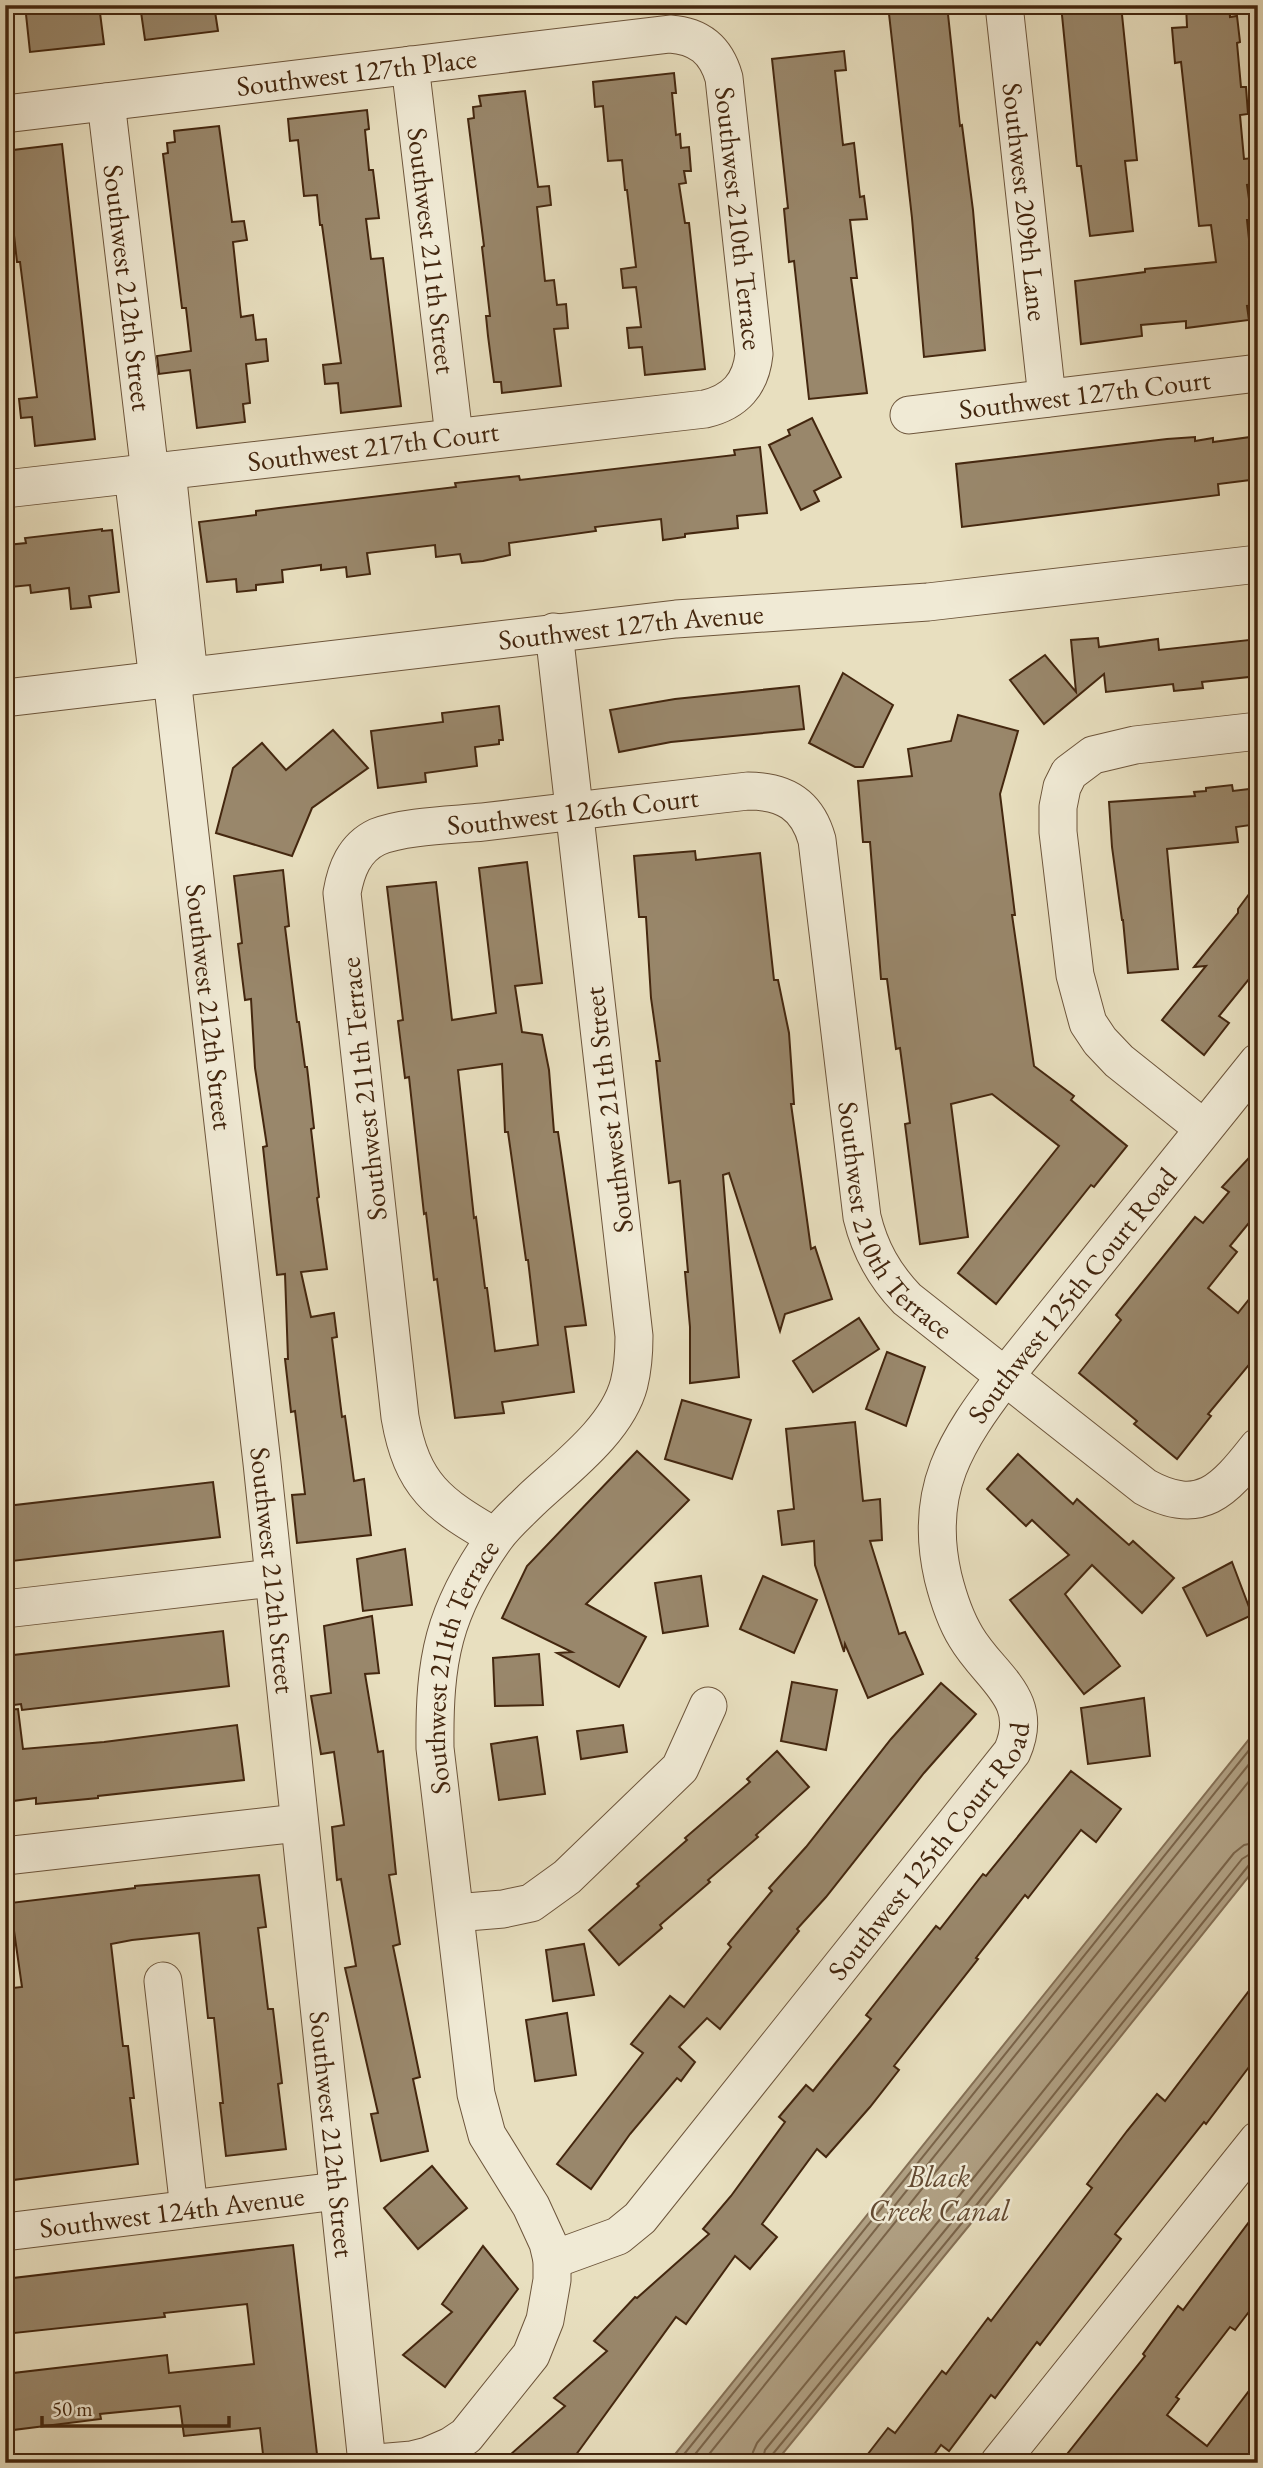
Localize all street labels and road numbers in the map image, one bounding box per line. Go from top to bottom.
street label: Southwest 127th Place [234,39,479,104]
street label: Southwest 209th Lane [995,81,1056,323]
street label: Southwest 210th Terrace [707,85,771,352]
street label: Southwest 211th Street [400,126,465,376]
street label: Southwest 212th Street [96,163,161,413]
street label: Southwest 127th Court [957,361,1213,427]
street label: Southwest 217th Court [245,413,501,479]
street label: Southwest 127th Avenue [496,595,765,658]
street label: Southwest 126th Court [446,779,701,843]
street label: Southwest 212th Street [178,882,242,1132]
street label: Southwest 211th Terrace [331,956,395,1222]
street label: Southwest 211th Street [575,985,641,1235]
street label: Southwest 210th Terrace [830,1100,960,1347]
street label: Southwest 125th Court Road [959,1159,1185,1430]
street label: Southwest 212th Street [242,1445,304,1696]
street label: Southwest 211th Terrace [417,1532,507,1797]
street label: Southwest 125th Court Road [819,1720,1037,1987]
street label: Southwest 212th Street [302,2009,363,2259]
street label: Southwest 124th Avenue [37,2177,306,2246]

